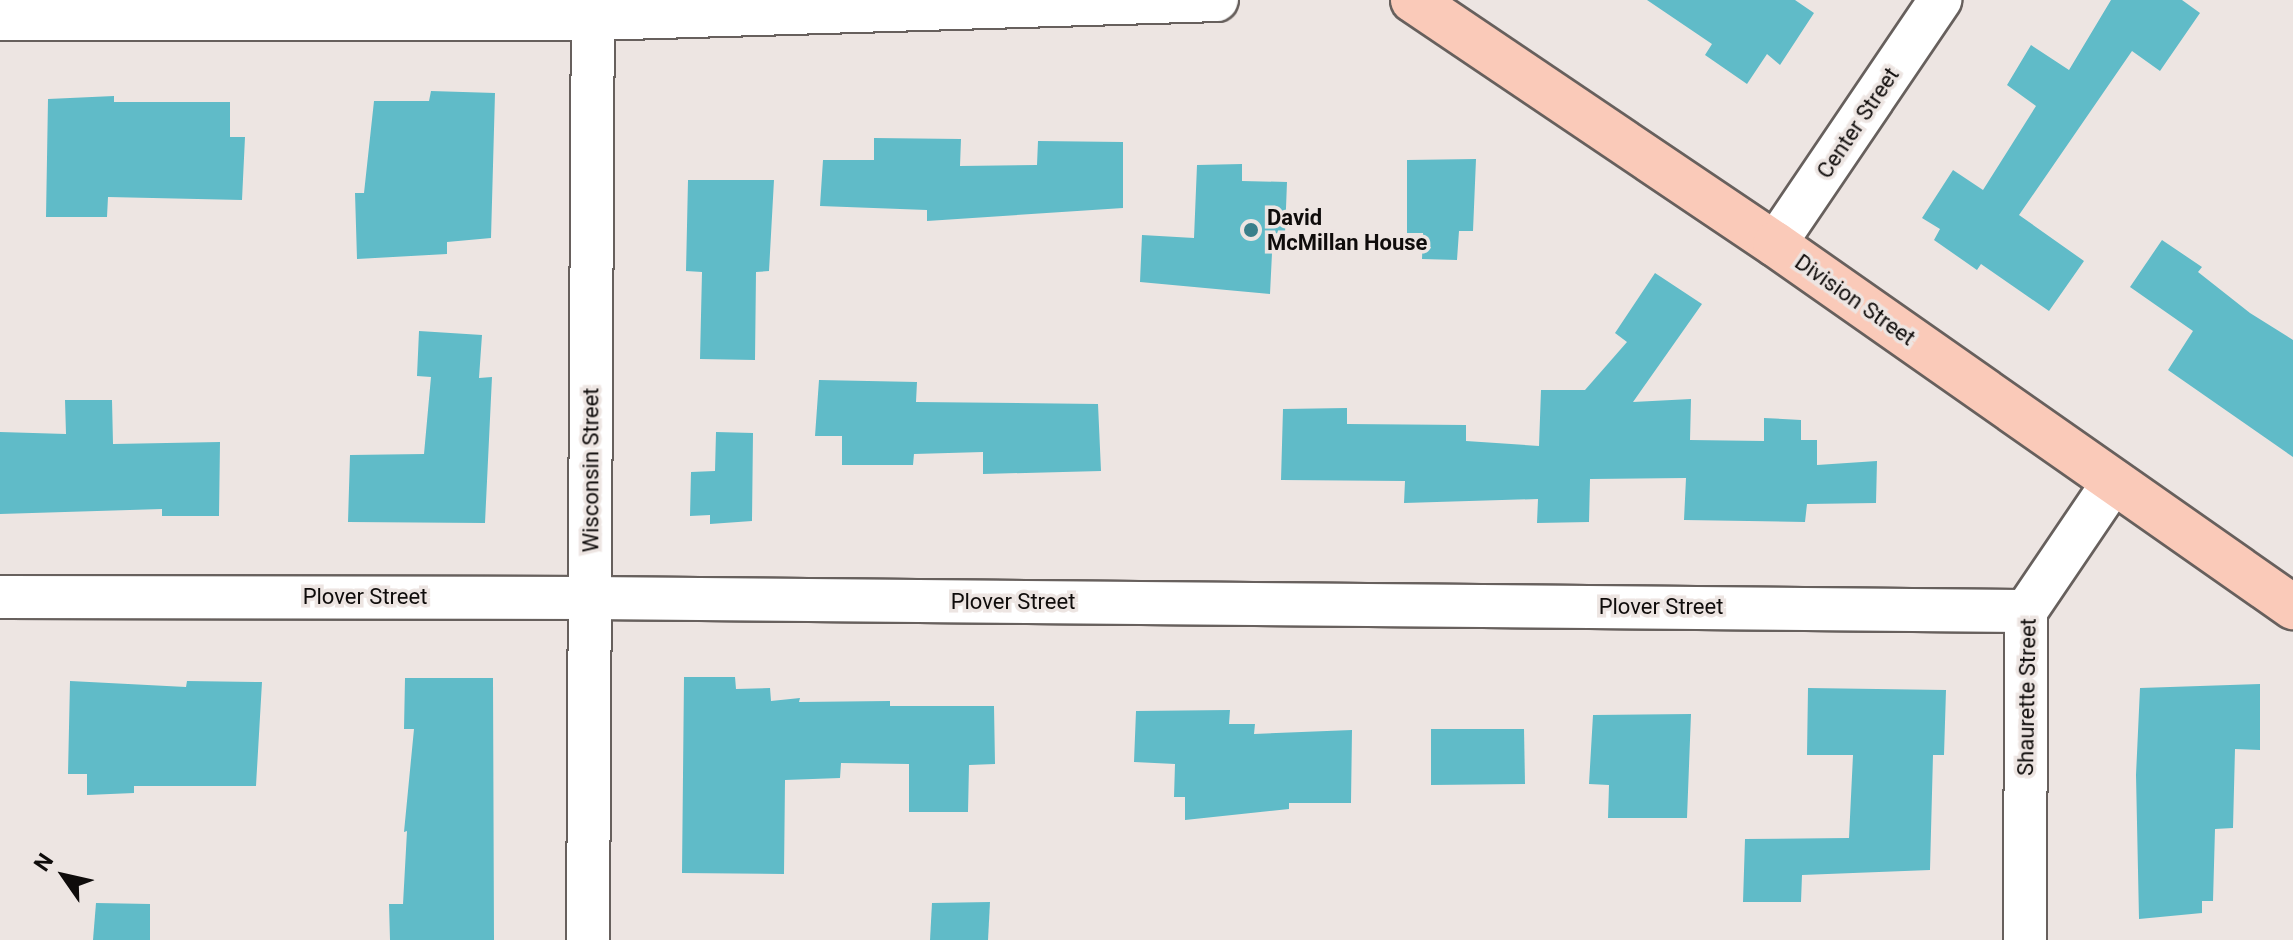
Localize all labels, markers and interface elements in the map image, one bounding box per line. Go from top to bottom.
street label: Center Street [1811,63,1905,183]
place label: David McMillan House [1267,204,1427,256]
marker: David McMillan House [1242,221,1260,239]
street label: Division Street [1790,249,1920,351]
street label: Wisconsin Street [578,388,604,552]
street label: Plover Street [303,584,427,610]
street label: Plover Street [951,589,1075,615]
street label: Plover Street [1599,594,1723,620]
street label: Shaurette Street [2012,618,2042,776]
north arrow [24,836,104,916]
text: N [29,849,58,876]

